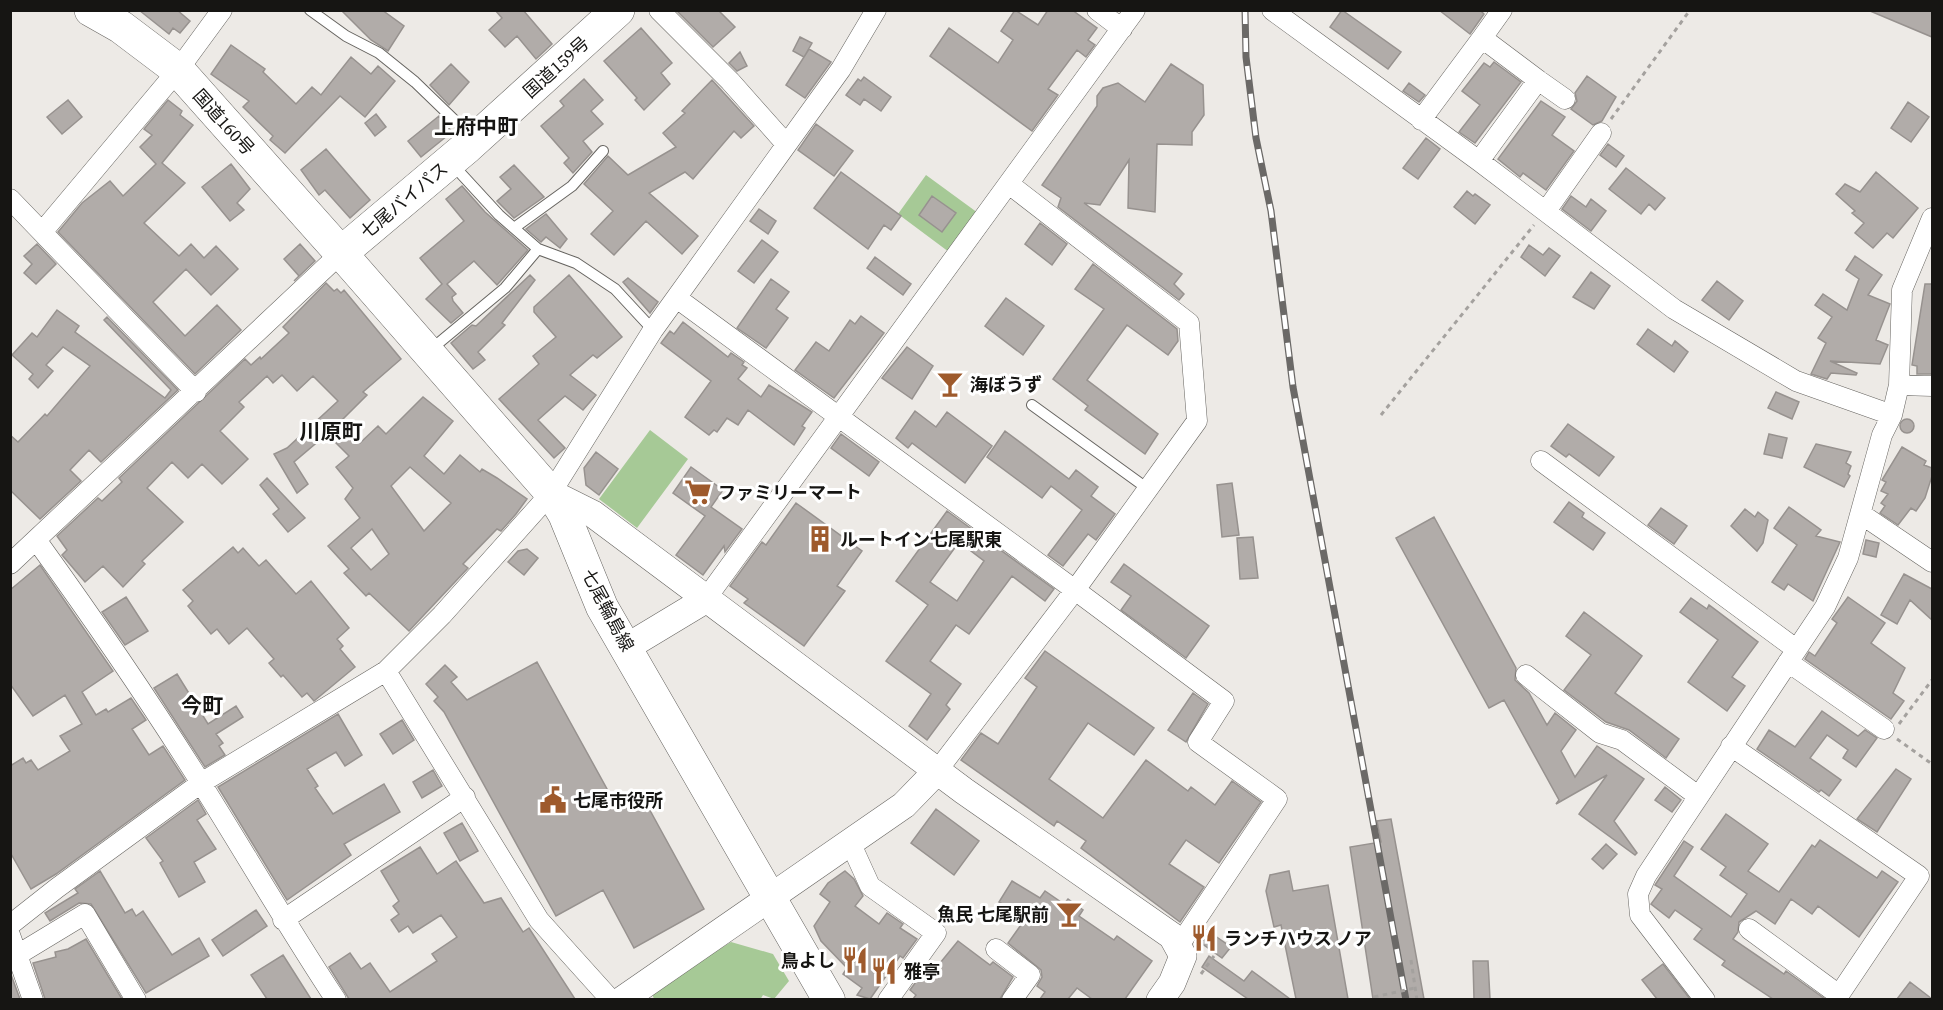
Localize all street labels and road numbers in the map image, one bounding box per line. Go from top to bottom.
street label: 国道159号 [518,31,594,103]
street label: 国道160号 [188,84,260,160]
street label: 七尾バイパス [355,156,453,244]
street label: 七尾輪島線 [576,564,640,656]

